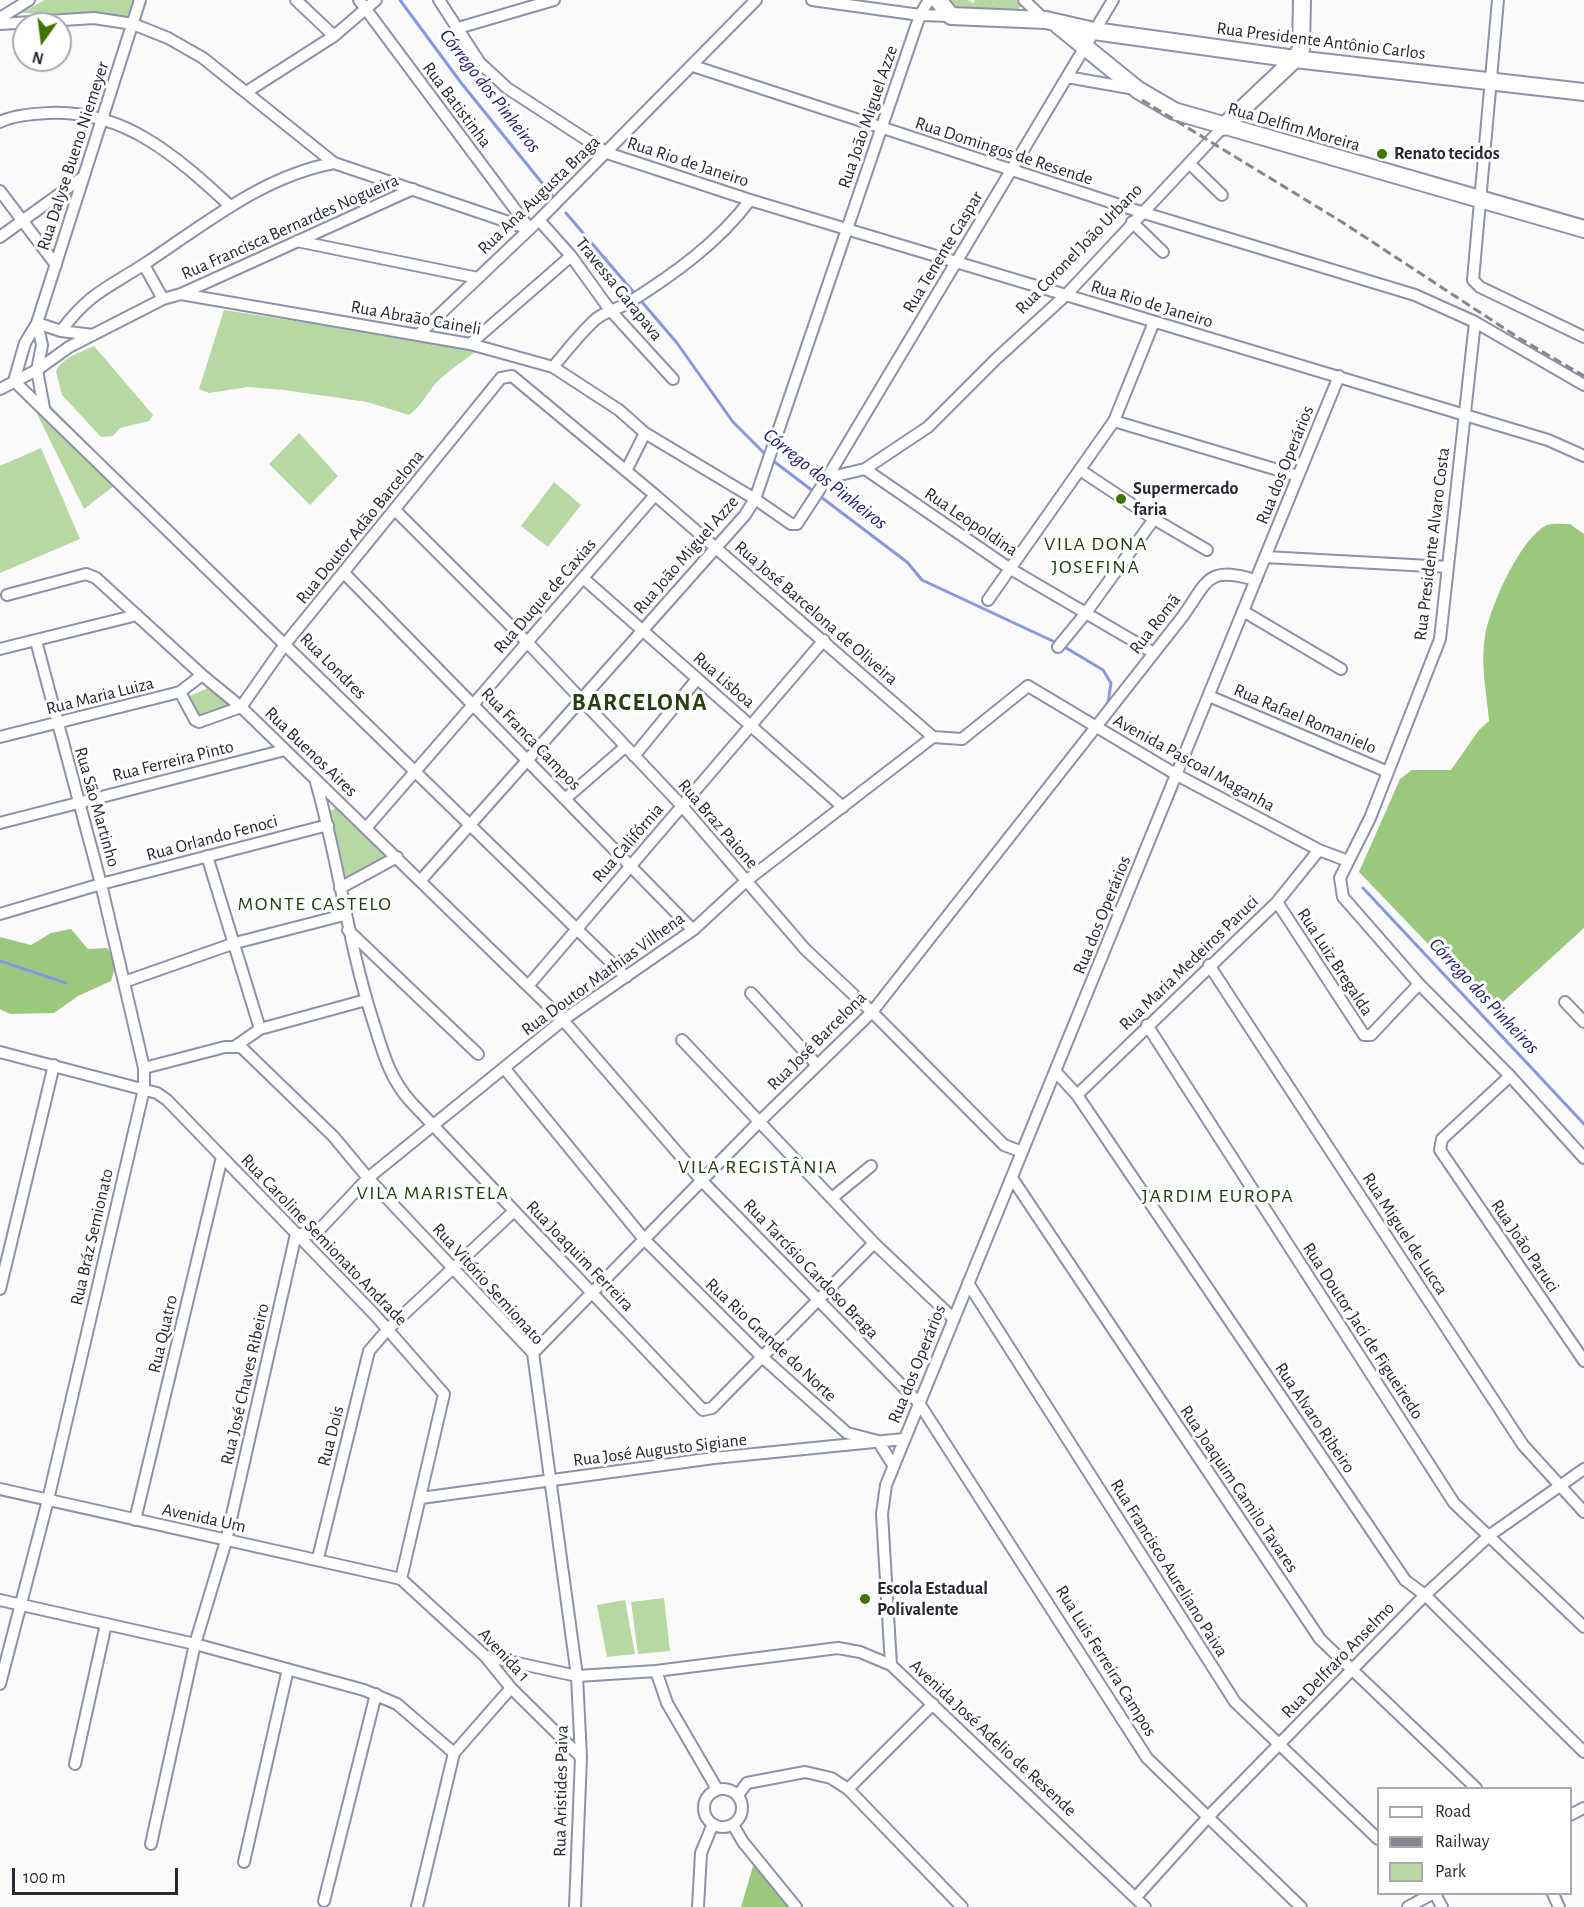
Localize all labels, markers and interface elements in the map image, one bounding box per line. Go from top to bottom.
north arrow [12,12,72,72]
street label: Rua Presidente Antônio Carlos [1215,17,1427,65]
water label: Córrego dos Pinheiros [434,24,546,158]
street label: Rua João Miguel Azze [833,43,903,191]
street label: Rua Batistinha [418,58,496,152]
street label: Rua Dalyse Bueno Niemeyer [32,59,114,253]
street label: Rua Delfim Moreira [1225,98,1363,156]
street label: Rua Domingos de Resende [912,112,1096,190]
street label: Rua Ana Augusta Braga [473,131,605,259]
street label: Rua Rio de Janeiro [624,132,752,192]
place label: Renato tecidos [1394,143,1500,165]
marker: Renato tecidos [1375,147,1389,161]
street label: Rua Francisca Bernardes Nogueira [178,169,402,285]
street label: Rua Coronel João Urbano [1011,179,1147,319]
street label: Rua Tenente Gaspar [898,187,988,317]
street label: Travessa Garapava [571,233,667,345]
street label: Rua Rio de Janeiro [1088,275,1216,333]
street label: Rua Abraão Caineli [349,296,483,340]
street label: Rua dos Operários [1251,402,1319,528]
water label: Córrego dos Pinheiros [758,423,892,535]
street label: Rua Doutor Adão Barcelona [291,446,429,608]
street label: Rua Presidente Alvaro Costa [1409,446,1455,642]
place label: Supermercado faria [1133,478,1238,520]
street label: Rua Leopoldina [920,483,1022,561]
street label: Rua João Miguel Azze [629,491,743,619]
marker: Supermercado faria [1114,492,1128,506]
district label: VILA DONA JOSEFINA [1044,532,1148,579]
street label: Rua Duque de Caxias [489,534,601,658]
street label: Rua José Barcelona de Oliveira [730,536,902,690]
street label: Rua Romã [1125,589,1185,659]
street label: Rua Londres [295,628,371,704]
street label: Rua Lisboa [689,647,759,713]
street label: Rua Maria Luiza [44,672,156,720]
street label: Rua Rafael Romanielo [1230,679,1380,759]
street label: Rua Franca Campos [476,683,586,795]
district label: BARCELONA [572,689,708,717]
street label: Rua Buenos Aires [260,702,362,802]
street label: Avenida Pascoal Maganha [1109,710,1279,816]
street label: Rua Ferreira Pinto [110,736,236,786]
street label: Rua São Martinho [70,744,124,870]
street label: Rua Braz Paione [673,775,763,873]
street label: Rua Califórnia [588,799,668,887]
street label: Rua Orlando Fenoci [144,810,280,866]
street label: Rua dos Operários [1068,852,1136,978]
street label: Rua Maria Medeiros Paruci [1115,891,1263,1035]
district label: MONTE CASTELO [238,892,392,916]
street label: Rua Luiz Bregalda [1292,904,1378,1020]
street label: Rua Doutor Mathias Vilhena [517,907,689,1041]
water label: Córrego dos Pinheiros [1424,933,1544,1059]
street label: Rua José Barcelona [763,987,871,1095]
street label: Rua Caroline Semionato Andrade [236,1150,412,1330]
district label: VILA REGISTÂNIA [678,1155,838,1179]
street label: Rua Bráz Semionato [66,1167,118,1307]
street label: Rua Miguel de Lucca [1357,1169,1453,1299]
district label: VILA MARISTELA [356,1181,510,1205]
district label: JARDIM EUROPA [1142,1184,1294,1208]
street label: Rua Tarcísio Cardoso Braga [739,1195,883,1343]
street label: Rua João Paruci [1486,1195,1564,1297]
street label: Rua Joaquim Ferreira [521,1196,639,1316]
street label: Rua Vitório Semionato [428,1219,548,1349]
street label: Rua Doutor Jaci de Figueiredo [1298,1239,1428,1423]
street label: Rua Rio Grande do Norte [701,1274,841,1406]
street label: Rua Quatro [144,1293,182,1375]
street label: Rua José Chaves Ribeiro [216,1301,274,1467]
street label: Rua dos Operários [883,1301,951,1427]
street label: Rua Alvaro Ribeiro [1270,1359,1360,1477]
street label: Rua Joaquim Camilo Tavares [1175,1401,1303,1577]
street label: Rua Dois [313,1404,349,1468]
street label: Rua José Augusto Sigiane [572,1429,748,1471]
street label: Rua Francisco Aureliano Paiva [1105,1475,1233,1661]
street label: Avenida Um [160,1499,248,1537]
place label: Escola Estadual Polivalente [877,1578,988,1620]
street label: Rua Luis Ferreira Campos [1051,1582,1161,1740]
marker: Escola Estadual Polivalente [858,1592,872,1606]
street label: Rua Delfraro Anselmo [1277,1597,1399,1723]
street label: Avenida 1 [474,1623,534,1687]
street label: Avenida José Adelio de Resende [905,1655,1081,1821]
street label: Rua Aristides Paiva [549,1725,573,1857]
legend [1377,1787,1572,1895]
text: Road [1435,1803,1471,1821]
text: Railway [1435,1833,1489,1851]
scale bar [15,1856,182,1894]
text: Park [1435,1863,1466,1881]
text: 100 m [23,1869,66,1887]

